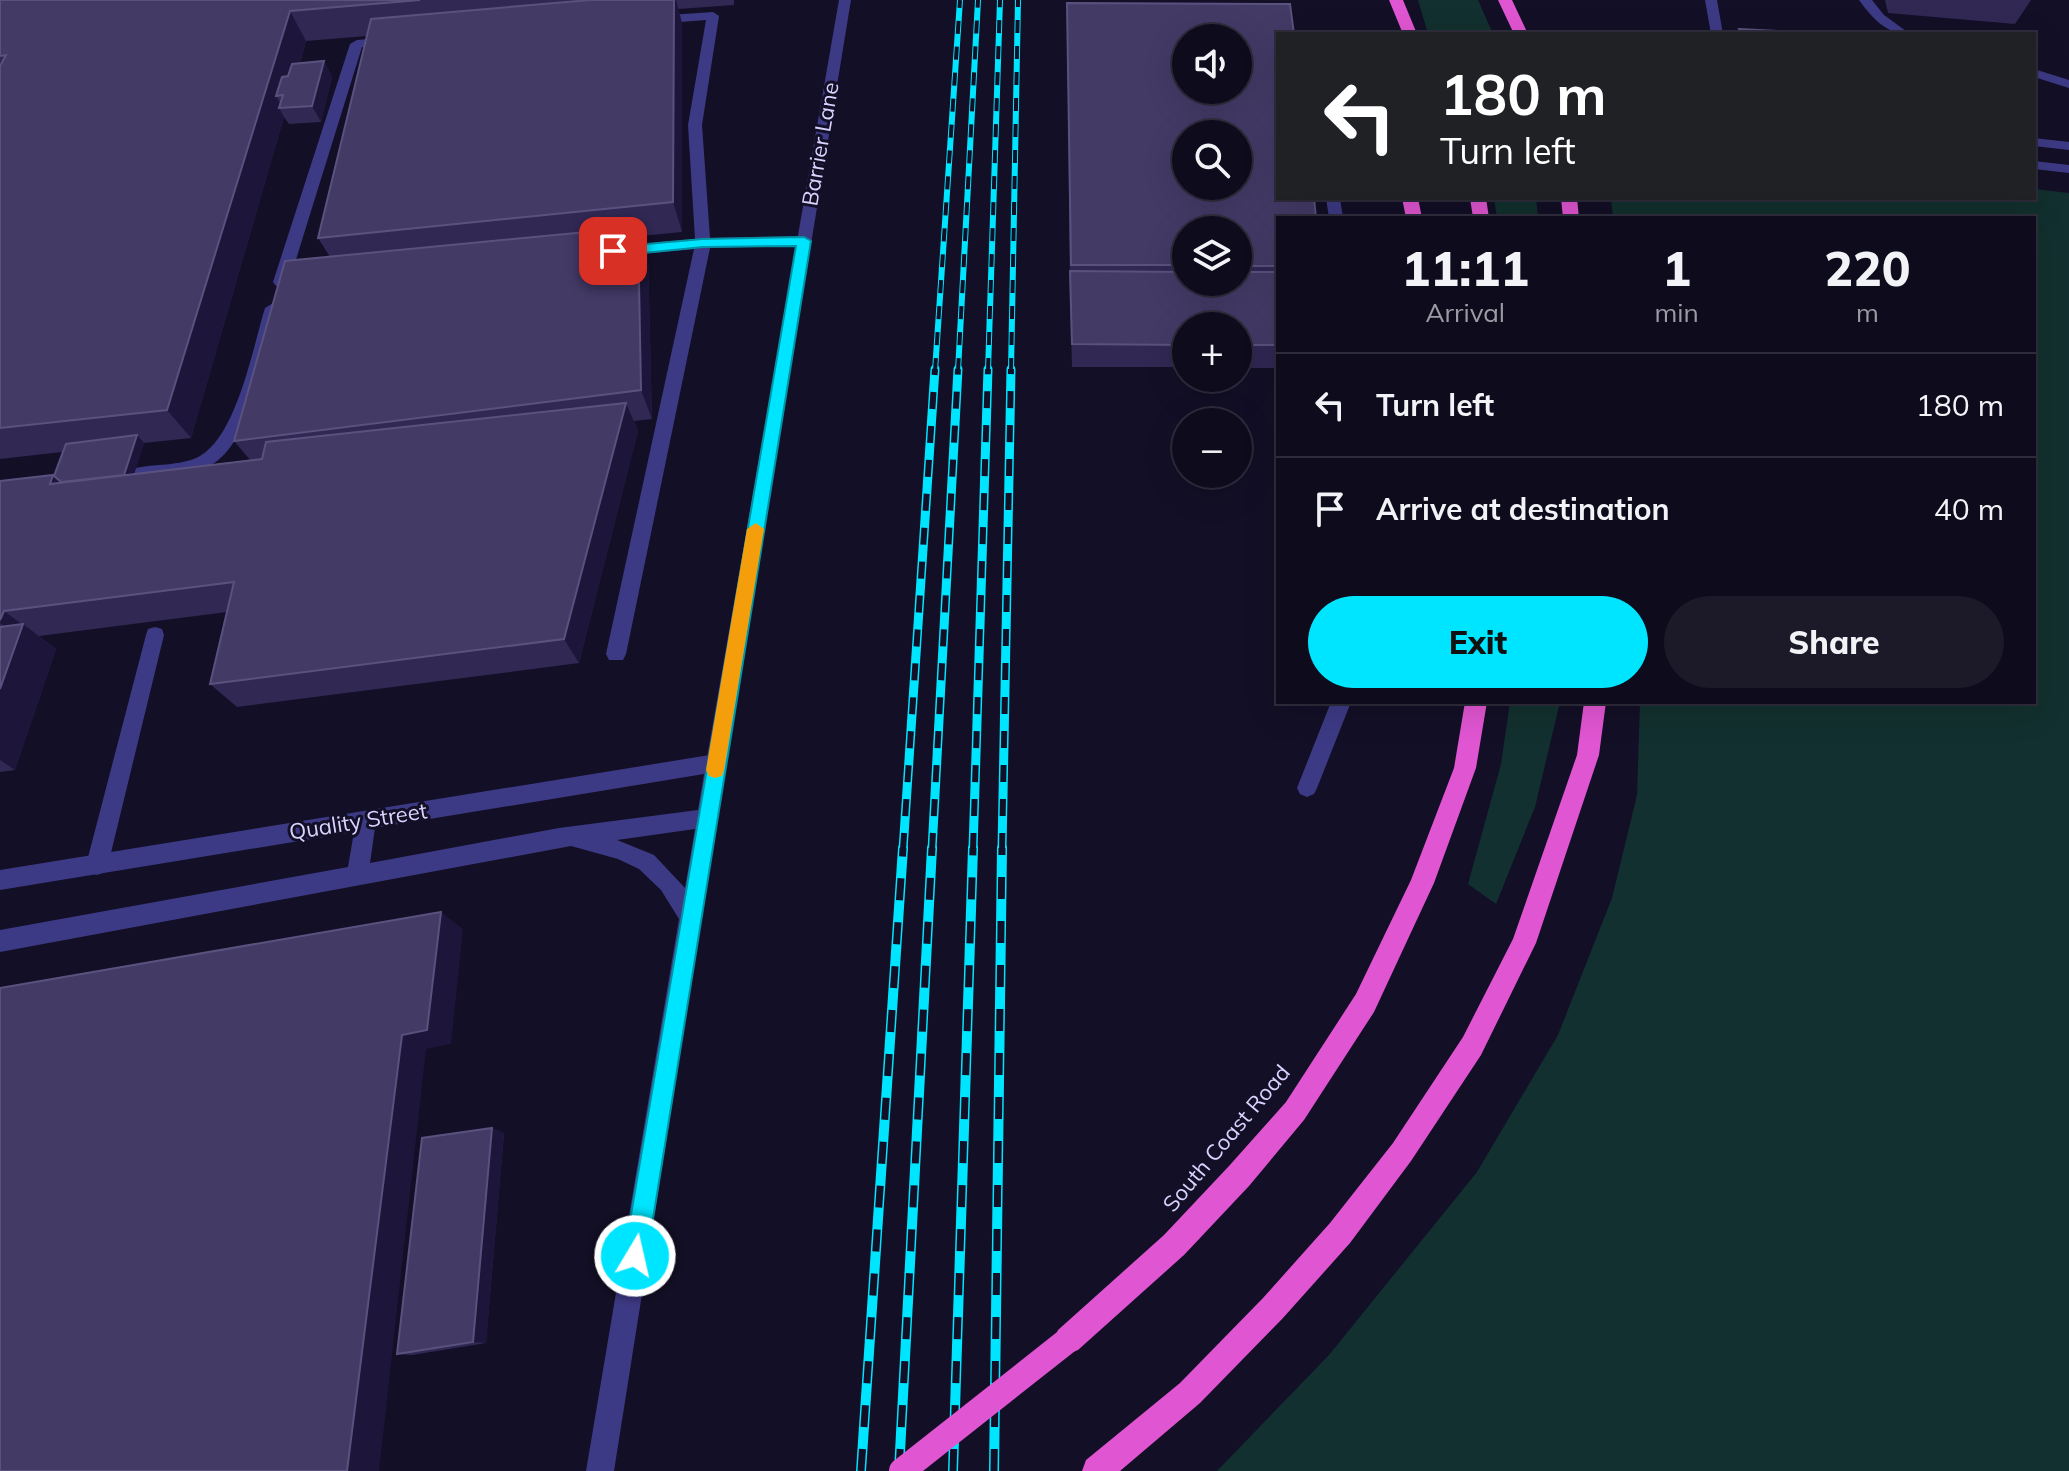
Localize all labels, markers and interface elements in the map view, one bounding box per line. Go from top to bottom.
map controls [1172,24,1252,488]
button: sound [1172,24,1252,104]
text: 180 m [1440,59,1607,129]
icon: left [1308,64,1412,168]
street label: Barrier Lane [795,80,845,208]
button: search [1172,120,1252,200]
text: Turn left [1440,128,1576,173]
button: layers [1172,216,1252,296]
pin [579,217,647,285]
icon: arrive [591,229,635,273]
text: 11:11 [1401,238,1529,298]
text: 1 [1662,238,1691,298]
text: 220 [1824,238,1911,298]
text: Arrival [1425,296,1505,329]
text: min [1655,296,1699,329]
text: m [1856,296,1879,329]
button: + [1172,312,1252,392]
icon: left [1308,383,1352,427]
text: Turn left [1376,386,1494,424]
text: 180 m [1916,386,2004,424]
button: − [1172,408,1252,488]
icon: arrive [1308,487,1352,531]
text: Arrive at destination [1376,490,1670,528]
text: 40 m [1934,490,2004,528]
button: Exit [1308,596,1648,688]
button: Share [1664,596,2004,688]
street label: Quality Street [287,796,429,846]
street label: South Coast Road [1156,1059,1296,1217]
position arrow [593,1214,677,1298]

